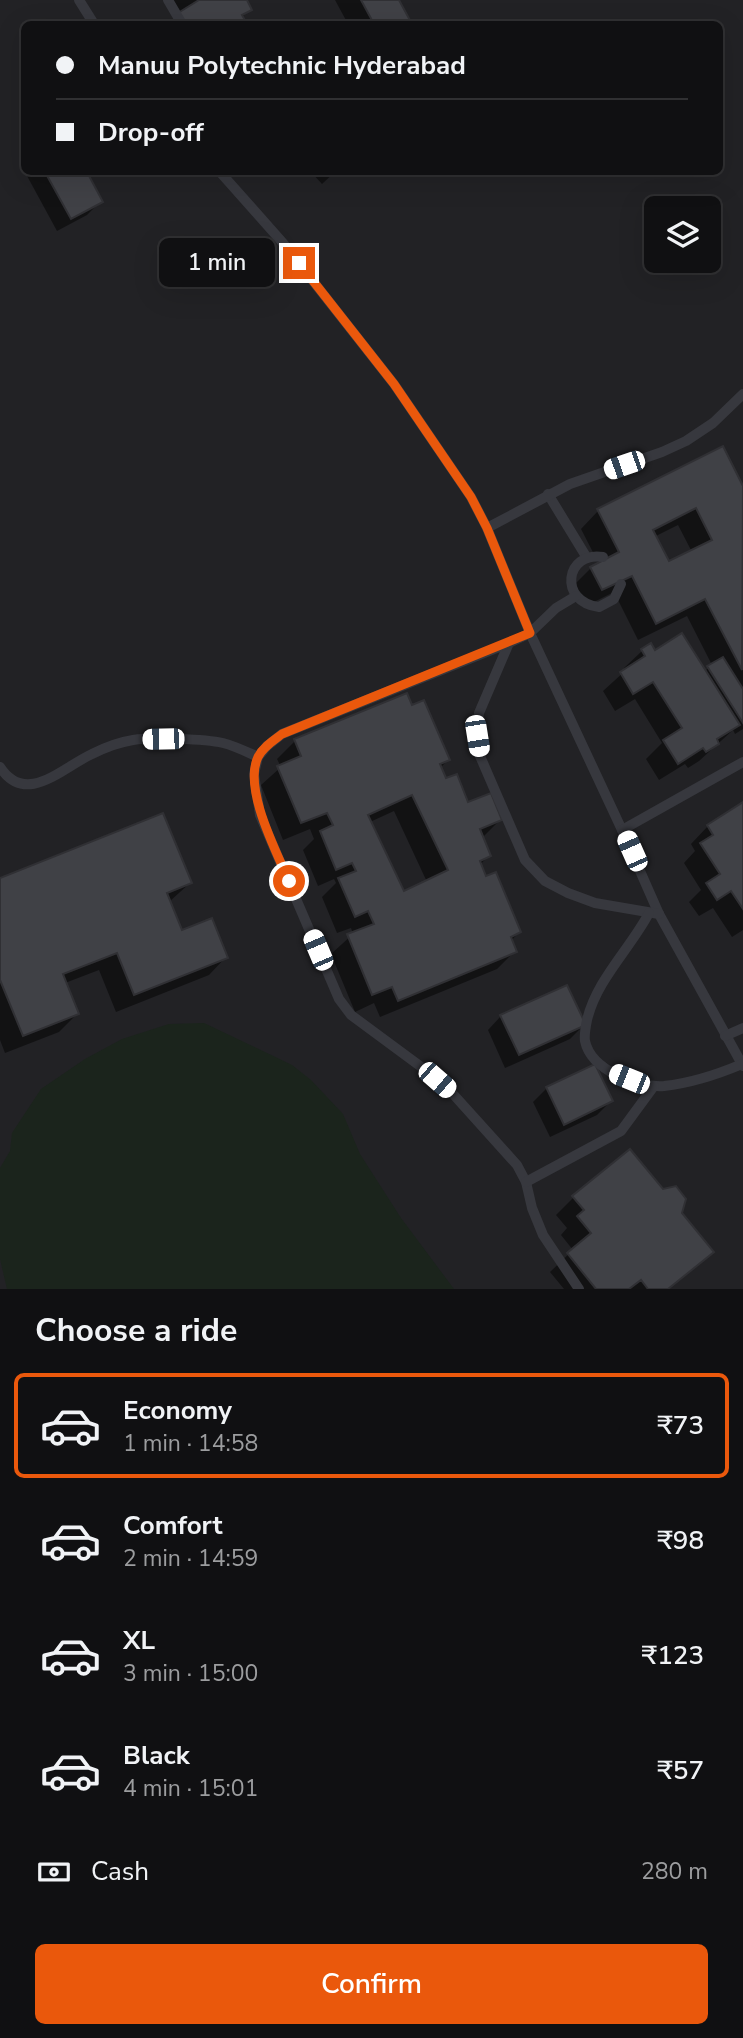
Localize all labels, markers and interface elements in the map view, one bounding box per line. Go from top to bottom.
text: Manuu Polytechnic Hyderabad [98,48,466,83]
text: Drop-off [98,115,204,150]
map controls [644,196,721,273]
button: layers [644,196,721,273]
callout: 1 min [159,238,274,288]
text: 1 min [188,247,246,278]
route end [283,247,315,279]
car [601,448,648,482]
car [464,714,491,758]
car [142,728,185,750]
car [614,828,651,874]
route start [273,865,305,897]
car [301,927,336,973]
car [415,1058,460,1102]
car [606,1061,653,1097]
text: Choose a ride [35,1309,237,1352]
text: Economy [123,1393,232,1428]
icon: car [39,1394,102,1457]
text: ₹73 [657,1408,704,1443]
text: 1 min · 14:58 [123,1428,258,1459]
text: Comfort [123,1508,223,1543]
icon: car [39,1509,102,1572]
text: ₹98 [657,1523,704,1558]
text: 2 min · 14:59 [123,1543,258,1574]
text: XL [123,1623,155,1658]
icon: car [39,1624,102,1687]
text: ₹123 [642,1638,704,1673]
text: 3 min · 15:00 [123,1658,258,1689]
text: Black [123,1738,190,1773]
icon: car [39,1739,102,1802]
text: ₹57 [657,1753,704,1788]
text: 4 min · 15:01 [123,1773,258,1804]
icon: cash [35,1853,73,1891]
text: Cash [91,1854,149,1889]
text: 280 m [641,1856,708,1887]
button: Confirm [35,1944,708,2024]

